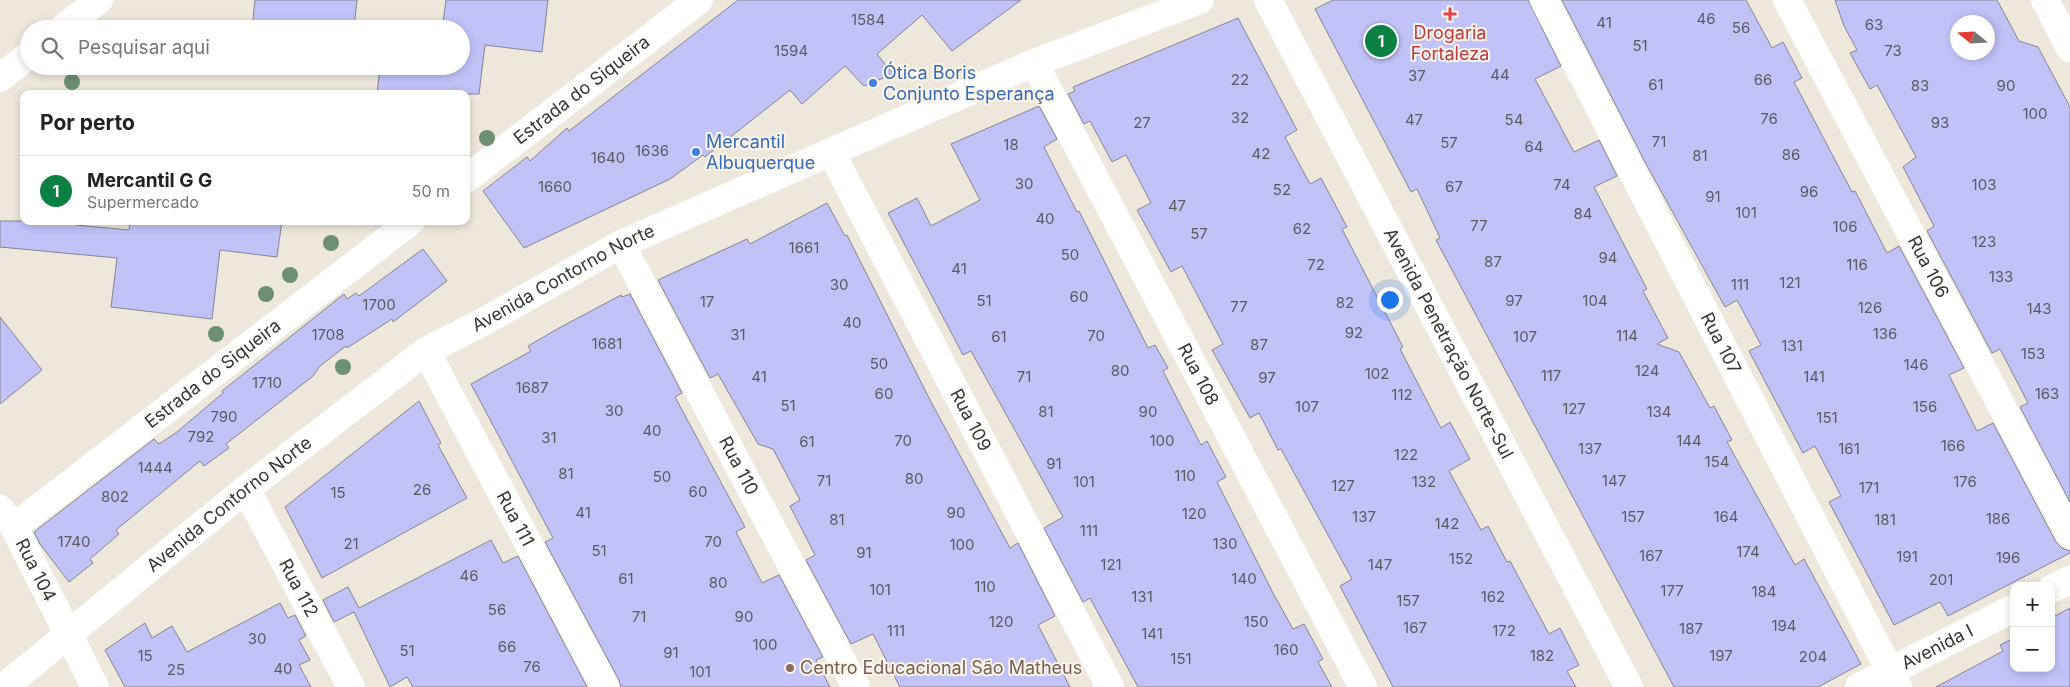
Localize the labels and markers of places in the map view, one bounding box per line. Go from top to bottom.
marker: Drogaria Fortaleza [1444,8,1456,20]
pin: 1 [1365,22,1397,60]
place label: Drogaria Fortaleza [1411,22,1489,64]
place label: Ótica Boris Conjunto Esperança [883,61,1055,104]
marker: Ótica Boris Conjunto Esperança [867,77,879,89]
place label: Mercantil Albuquerque [706,131,815,173]
marker: Mercantil Albuquerque [690,146,702,158]
place label: Centro Educacional São Matheus [800,657,1082,678]
marker: Centro Educacional São Matheus [784,662,796,674]

